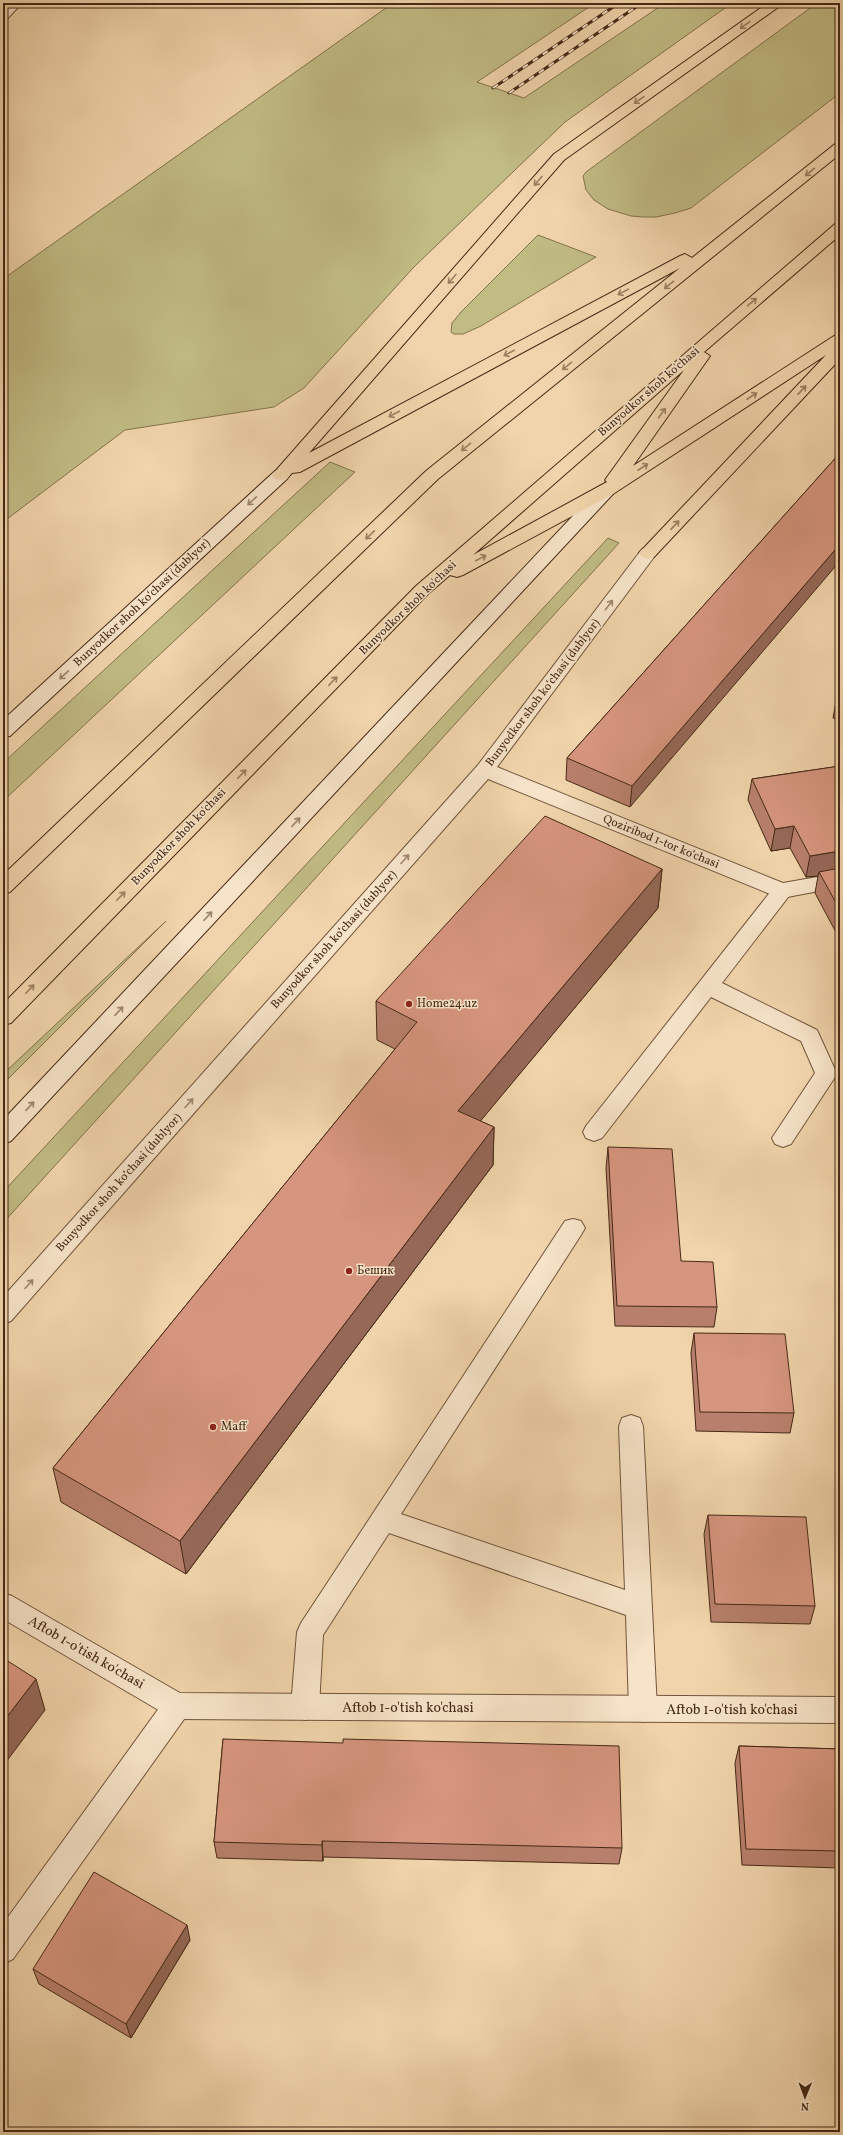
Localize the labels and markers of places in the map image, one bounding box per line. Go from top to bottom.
place label: Home24.uz [417,996,477,1012]
marker: Home24.uz [404,999,414,1009]
place label: Бешик [357,1263,394,1279]
marker: Бешик [344,1266,354,1276]
place label: Maff [221,1419,247,1435]
marker: Maff [208,1422,218,1432]

